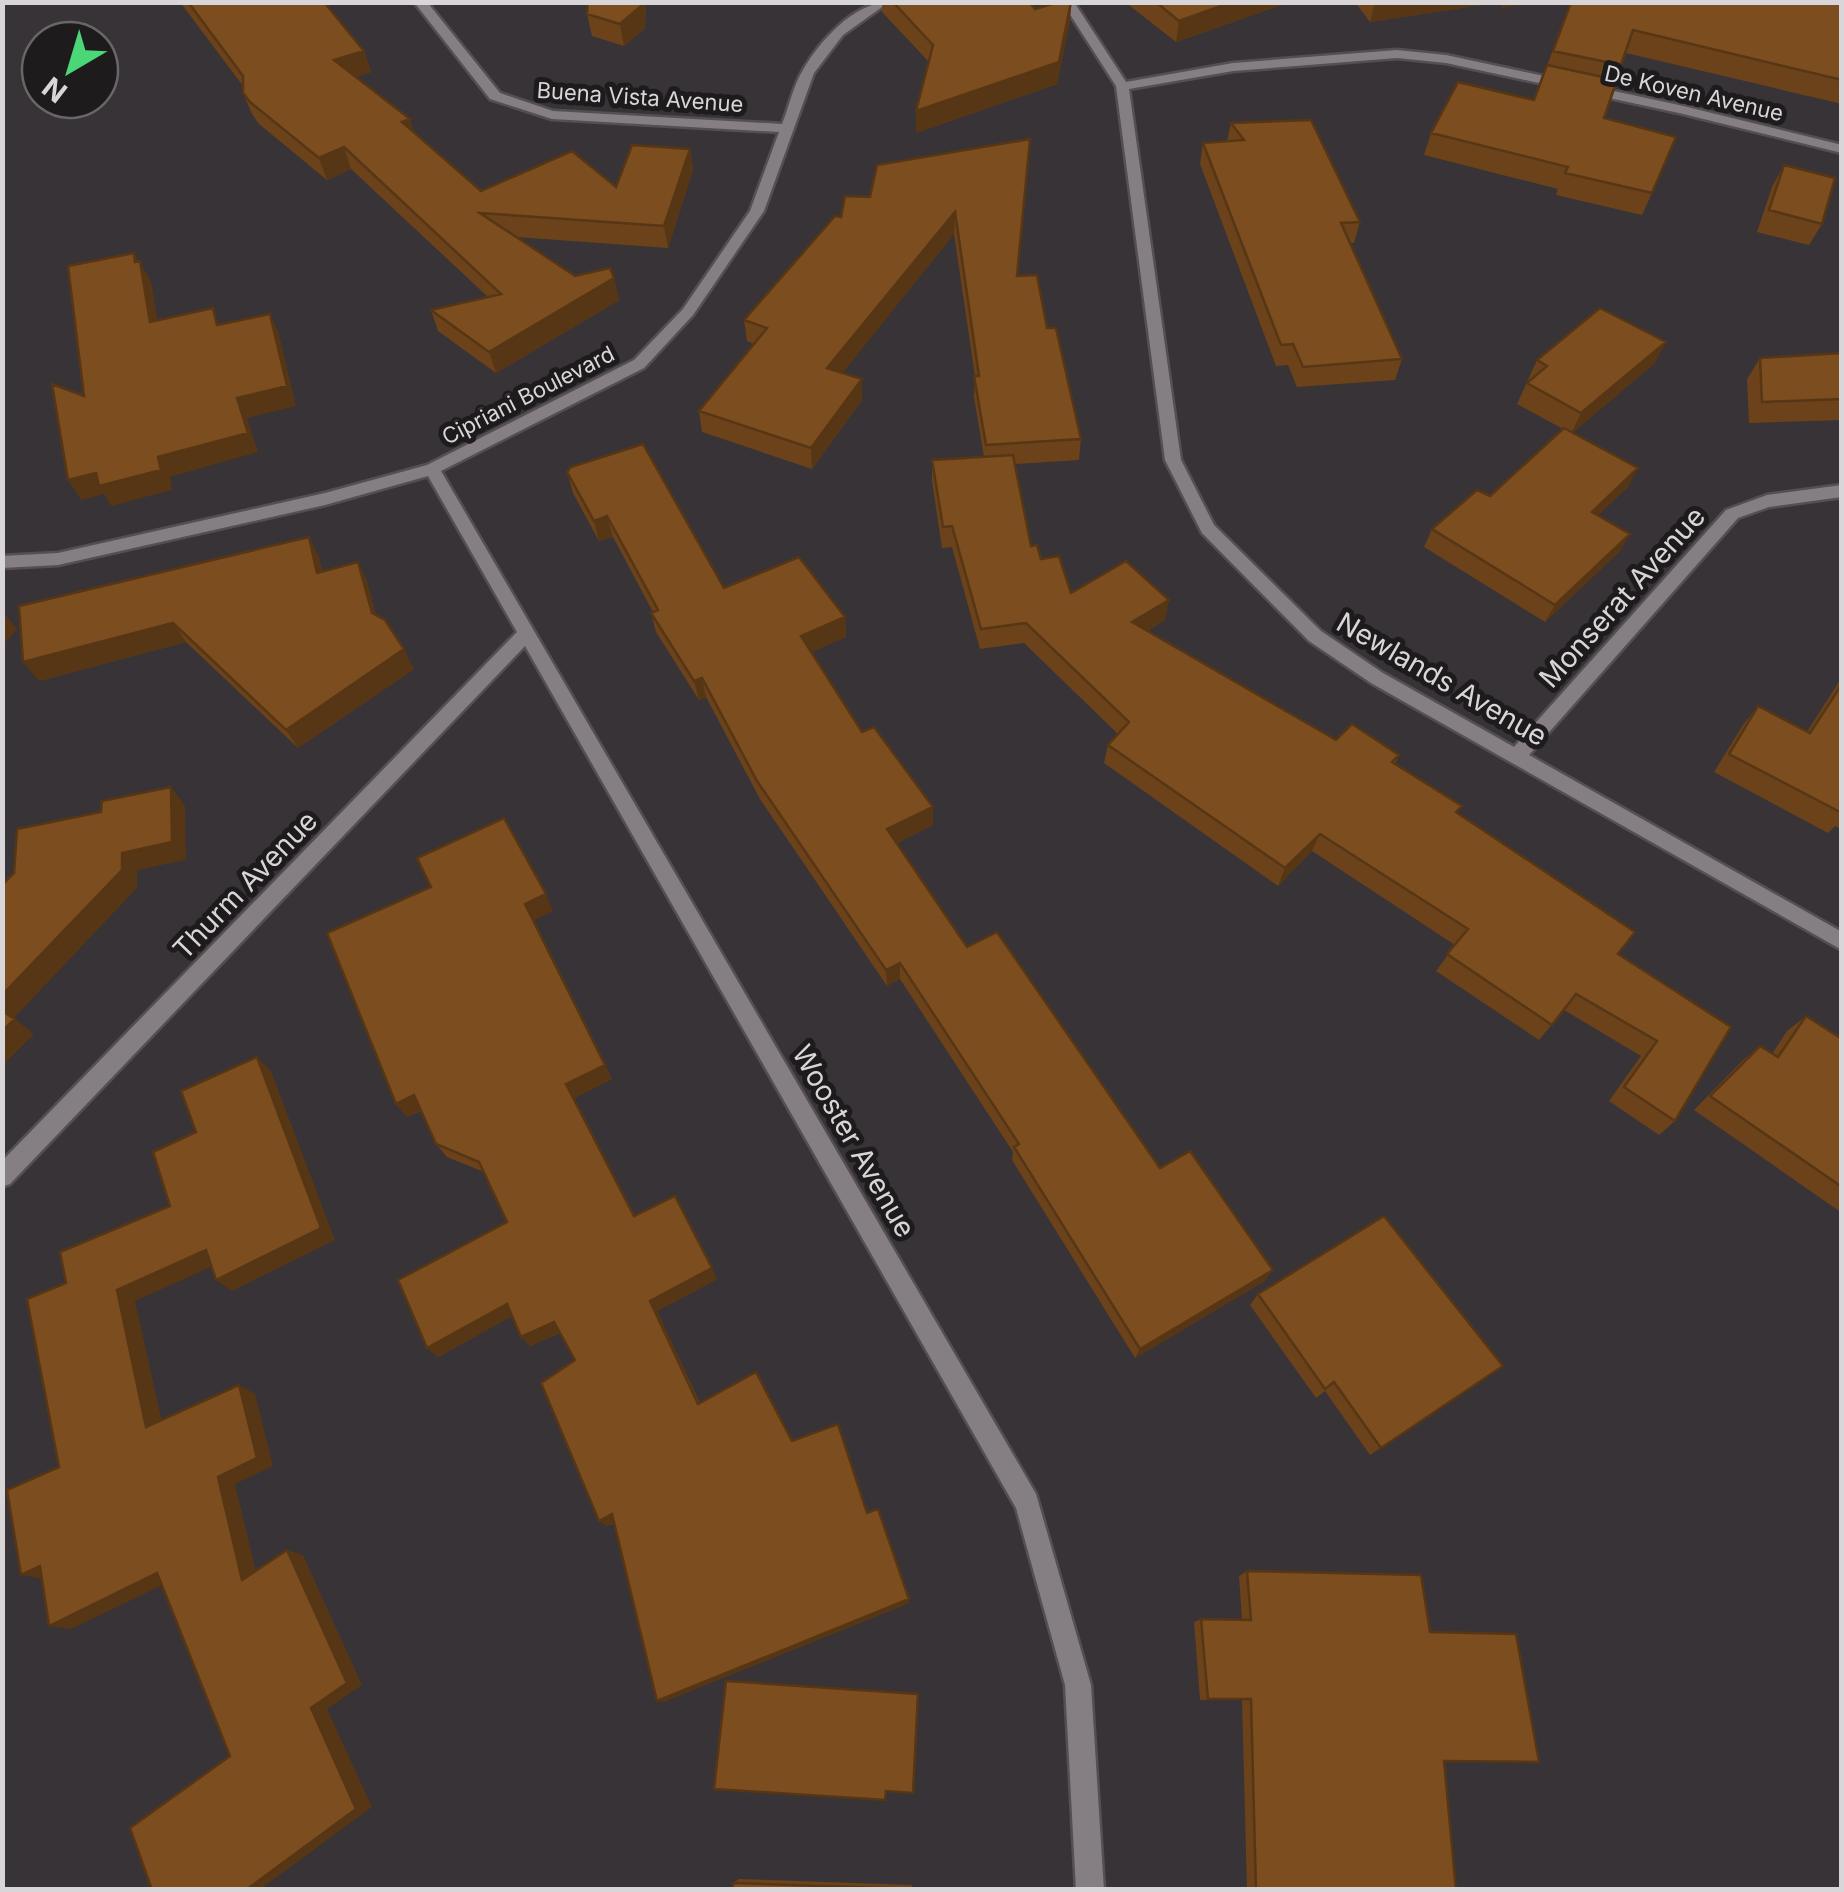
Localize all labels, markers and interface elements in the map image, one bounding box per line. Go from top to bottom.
north arrow [20,20,120,120]
street label: De Koven Avenue [1602,60,1786,126]
text: N [36,70,73,110]
street label: Buena Vista Avenue [536,77,744,117]
street label: Cipriani Boulevard [437,340,619,450]
street label: Monserat Avenue [1532,500,1712,694]
street label: Newlands Avenue [1331,605,1553,753]
street label: Thurm Avenue [166,804,324,966]
street label: Wooster Avenue [785,1039,923,1243]

